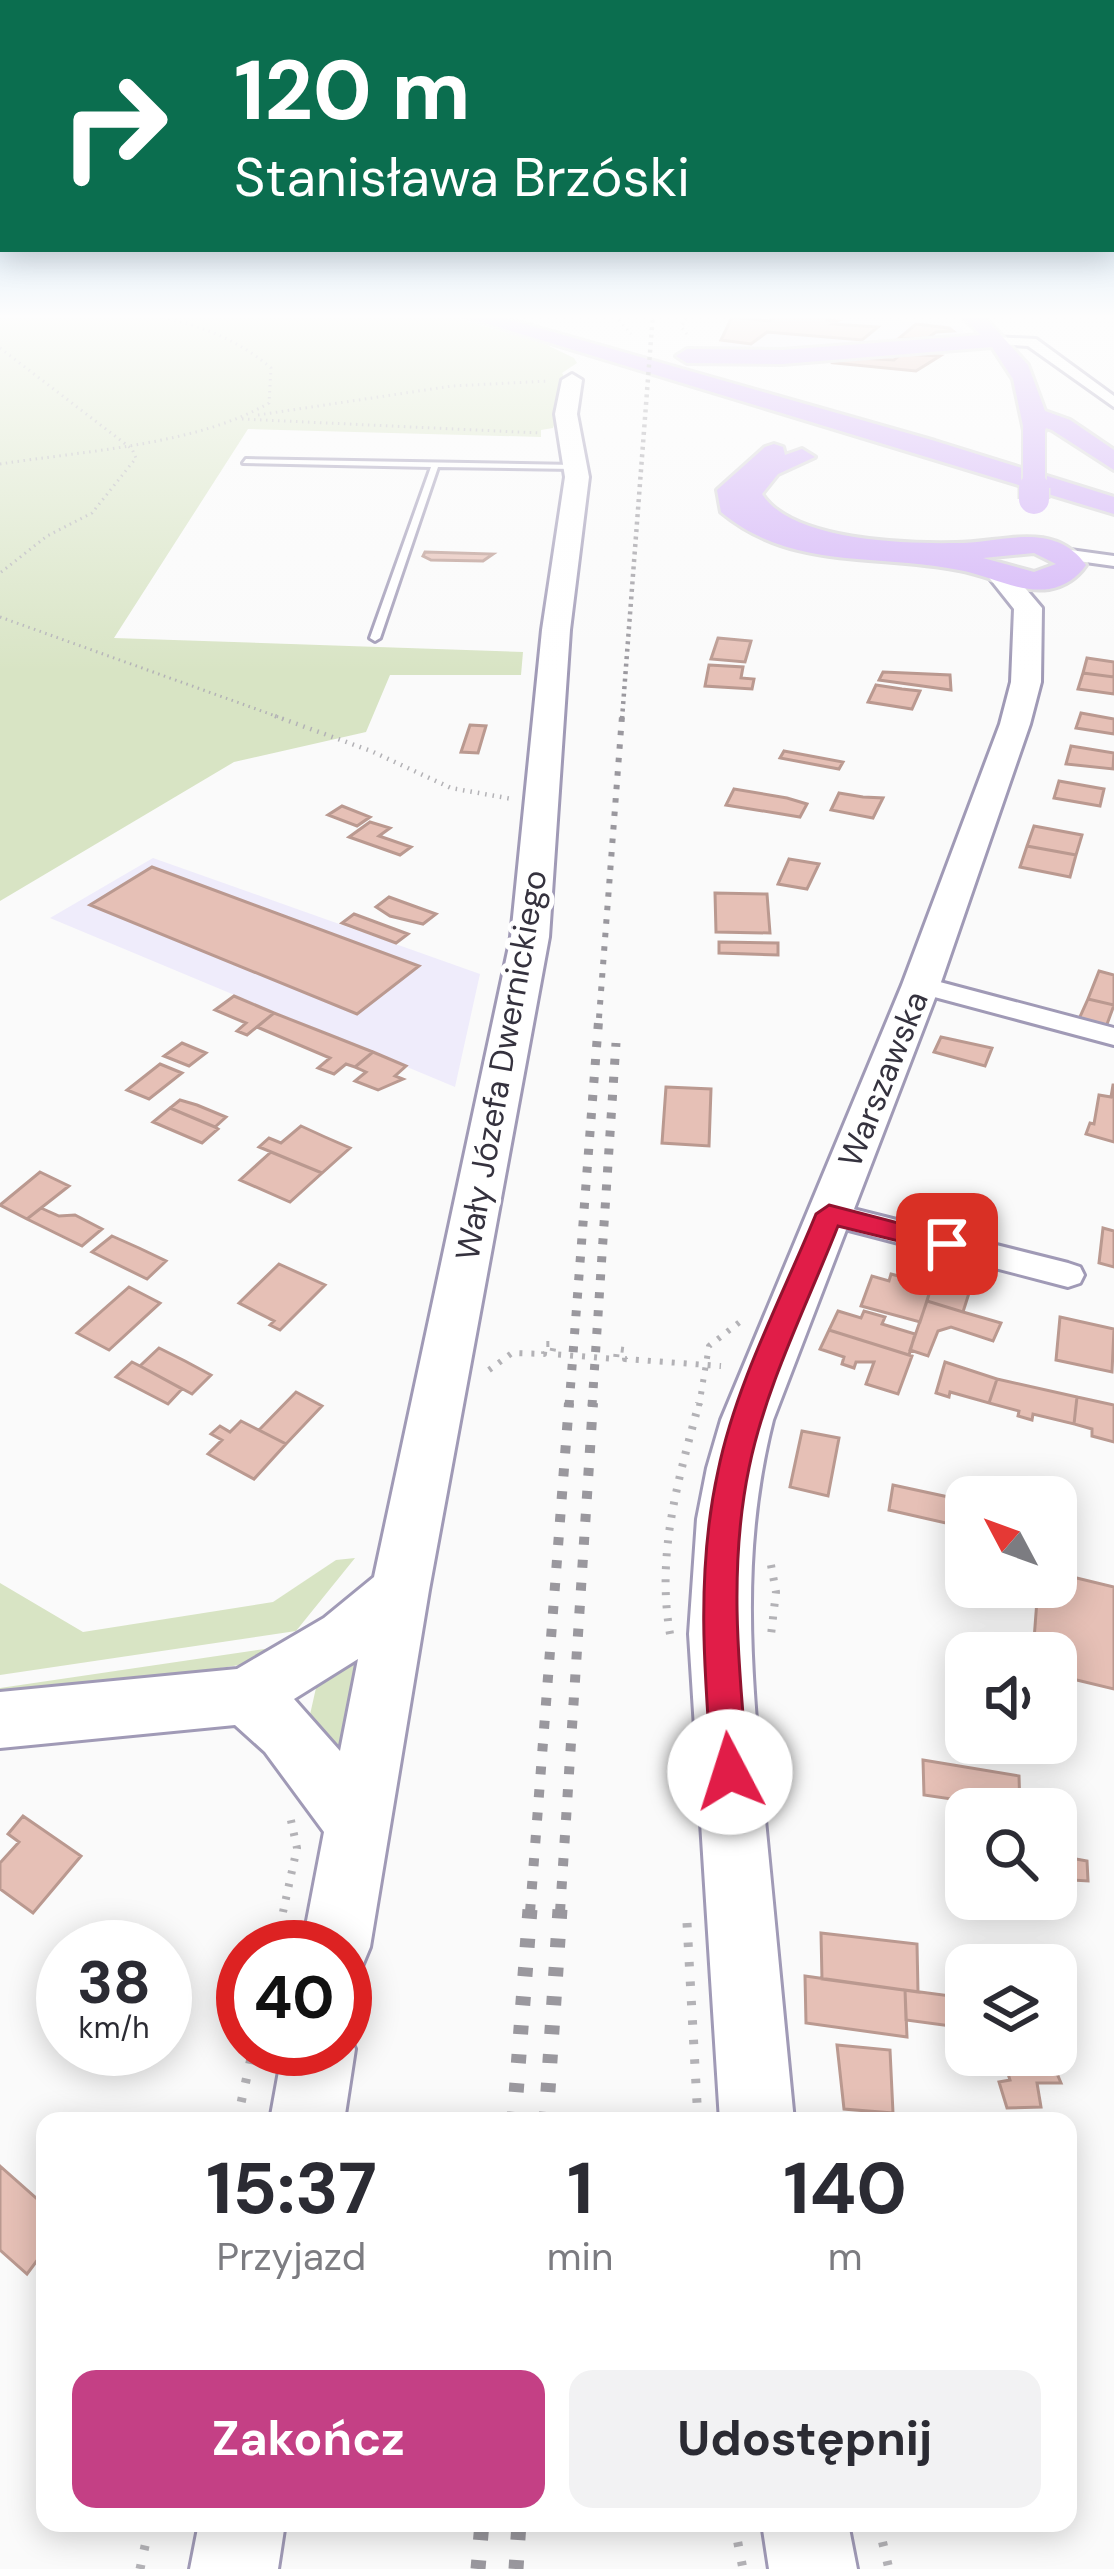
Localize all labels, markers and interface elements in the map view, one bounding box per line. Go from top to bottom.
text: 120 m [234,36,471,145]
icon: right [36,48,192,204]
text: Stanisława Brzóski [234,142,690,213]
street label: Wały Józefa Dwernickiego [445,867,557,1263]
street label: Warszawska [828,985,938,1173]
pin [896,1193,998,1295]
icon: arrive [914,1211,980,1277]
north arrow [945,1476,1077,1608]
map controls [945,1476,1077,2076]
button: sound [945,1632,1077,1764]
position arrow [667,1709,793,1835]
button: search [945,1788,1077,1920]
speed limit sign: 40 [216,1920,372,2076]
text: 38 [77,1943,151,2022]
button: layers [945,1944,1077,2076]
text: km/h [79,2008,149,2047]
text: 15:37 [206,2142,377,2235]
text: 1 [567,2142,593,2235]
text: 140 [783,2142,907,2235]
text: Przyjazd [217,2231,366,2282]
text: min [547,2231,613,2282]
text: m [828,2231,863,2282]
button: Zakończ [72,2370,545,2508]
button: Udostępnij [569,2370,1041,2508]

